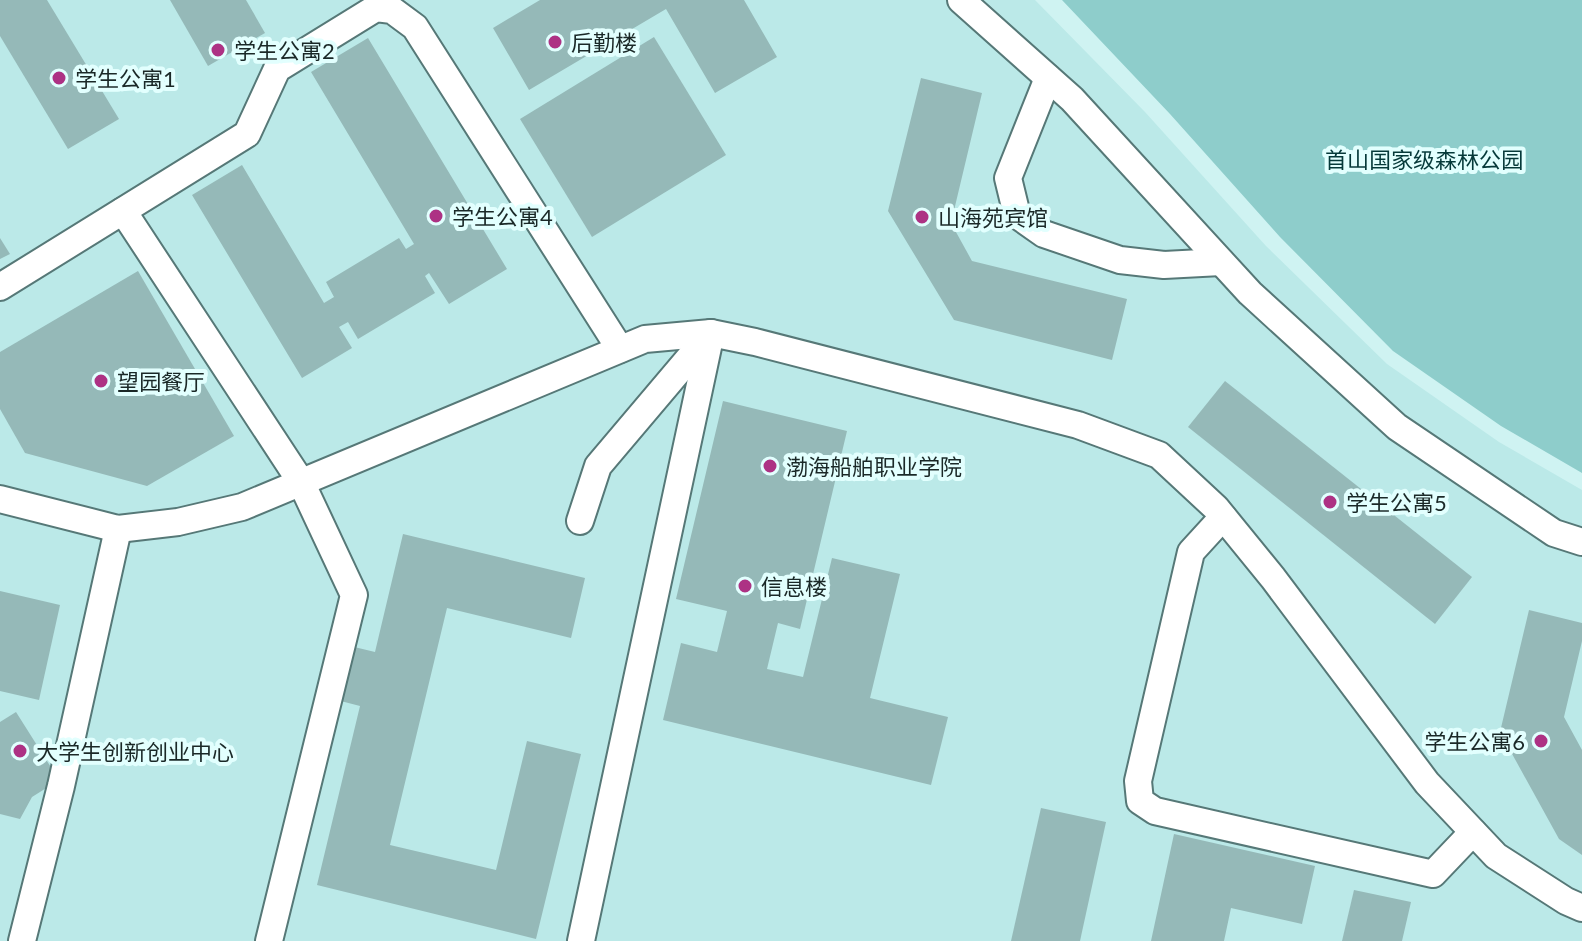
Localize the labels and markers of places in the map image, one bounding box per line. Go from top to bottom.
place label: 后勤楼 [571,29,637,56]
marker: 后勤楼 [546,33,564,51]
place label: 学生公寓2 [234,37,335,64]
marker: 学生公寓2 [209,41,227,59]
place label: 学生公寓1 [75,65,176,92]
marker: 学生公寓1 [50,69,68,87]
place label: 学生公寓4 [452,203,553,230]
place label: 山海苑宾馆 [938,204,1048,231]
marker: 学生公寓4 [427,207,445,225]
marker: 山海苑宾馆 [913,208,931,226]
place label: 望园餐厅 [117,368,205,395]
marker: 望园餐厅 [92,372,110,390]
place label: 渤海船舶职业学院 [786,453,962,480]
marker: 渤海船舶职业学院 [761,457,779,475]
place label: 学生公寓5 [1346,489,1447,516]
marker: 学生公寓5 [1321,493,1339,511]
place label: 信息楼 [761,573,827,600]
marker: 信息楼 [736,577,754,595]
place label: 学生公寓6 [1424,728,1525,755]
marker: 学生公寓6 [1532,732,1550,750]
place label: 大学生创新创业中心 [36,738,234,765]
marker: 大学生创新创业中心 [11,742,29,760]

